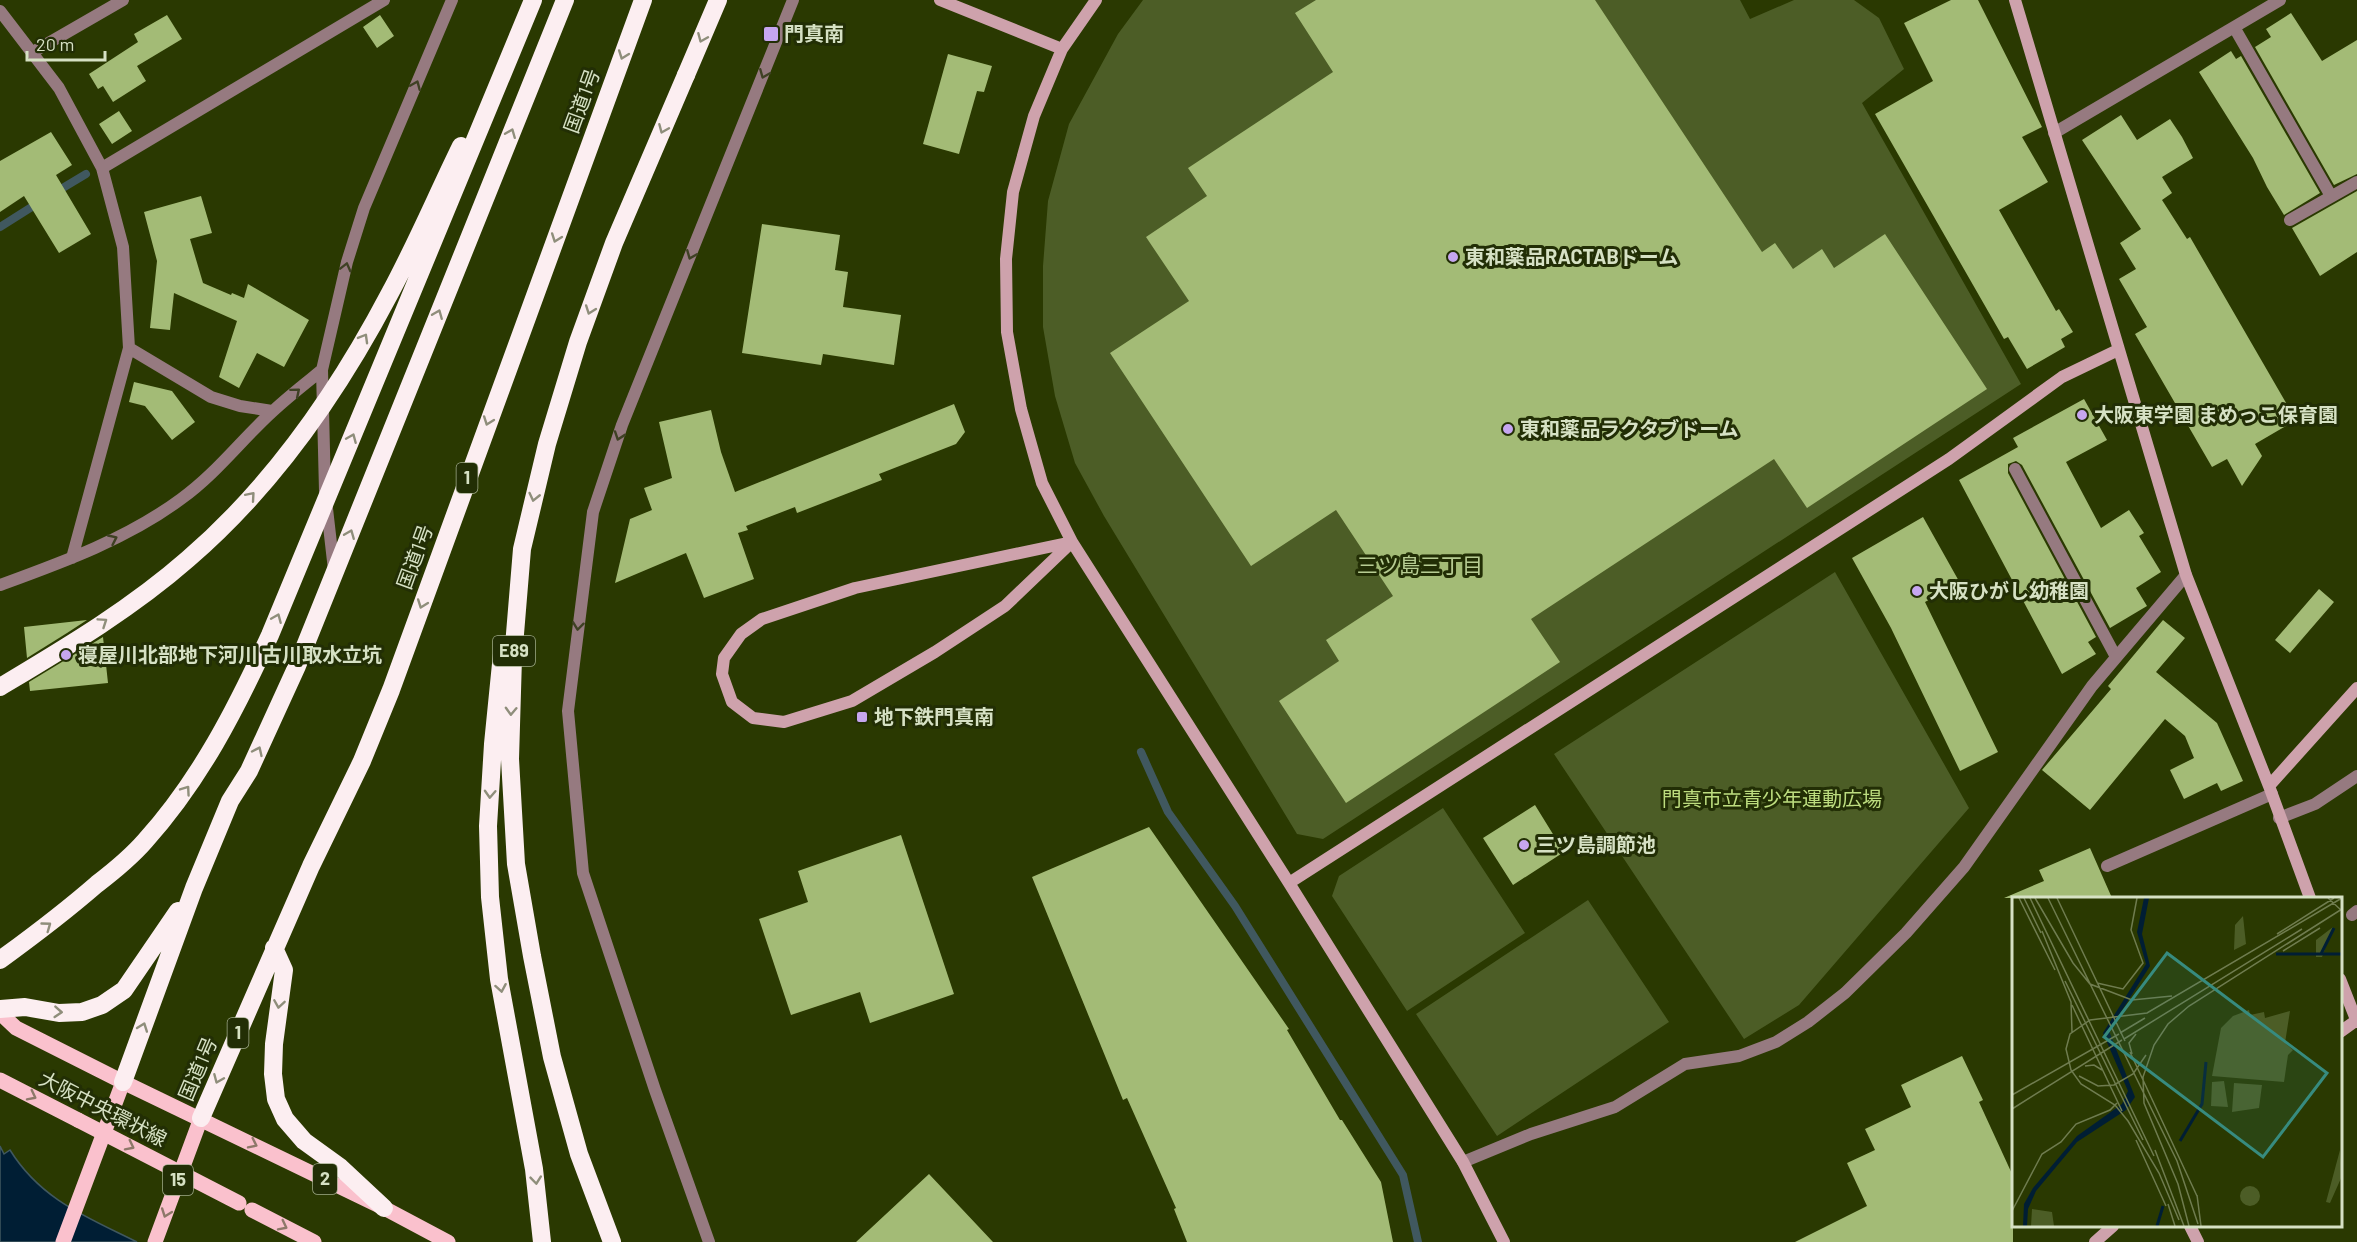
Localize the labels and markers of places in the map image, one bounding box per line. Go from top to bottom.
place label: 門真南 [784,21,844,45]
marker: 門真南 [762,25,780,43]
place label: 東和薬品RACTABドーム [1465,244,1678,268]
marker: 東和薬品RACTABドーム [1446,250,1460,264]
place label: 大阪東学園 まめっこ保育園 [2094,402,2338,426]
marker: 大阪東学園 まめっこ保育園 [2075,408,2089,422]
place label: 東和薬品ラクタブドーム [1520,416,1739,440]
marker: 東和薬品ラクタブドーム [1501,422,1515,436]
place label: 大阪ひがし幼稚園 [1929,578,2089,602]
marker: 大阪ひがし幼稚園 [1910,584,1924,598]
place label: 寝屋川北部地下河川 古川取水立坑 [78,642,382,666]
marker: 寝屋川北部地下河川 古川取水立坑 [59,648,73,662]
place label: 地下鉄門真南 [874,704,994,728]
marker: 地下鉄門真南 [855,710,869,724]
place label: 三ツ島調節池 [1536,832,1656,856]
marker: 三ツ島調節池 [1517,838,1531,852]

